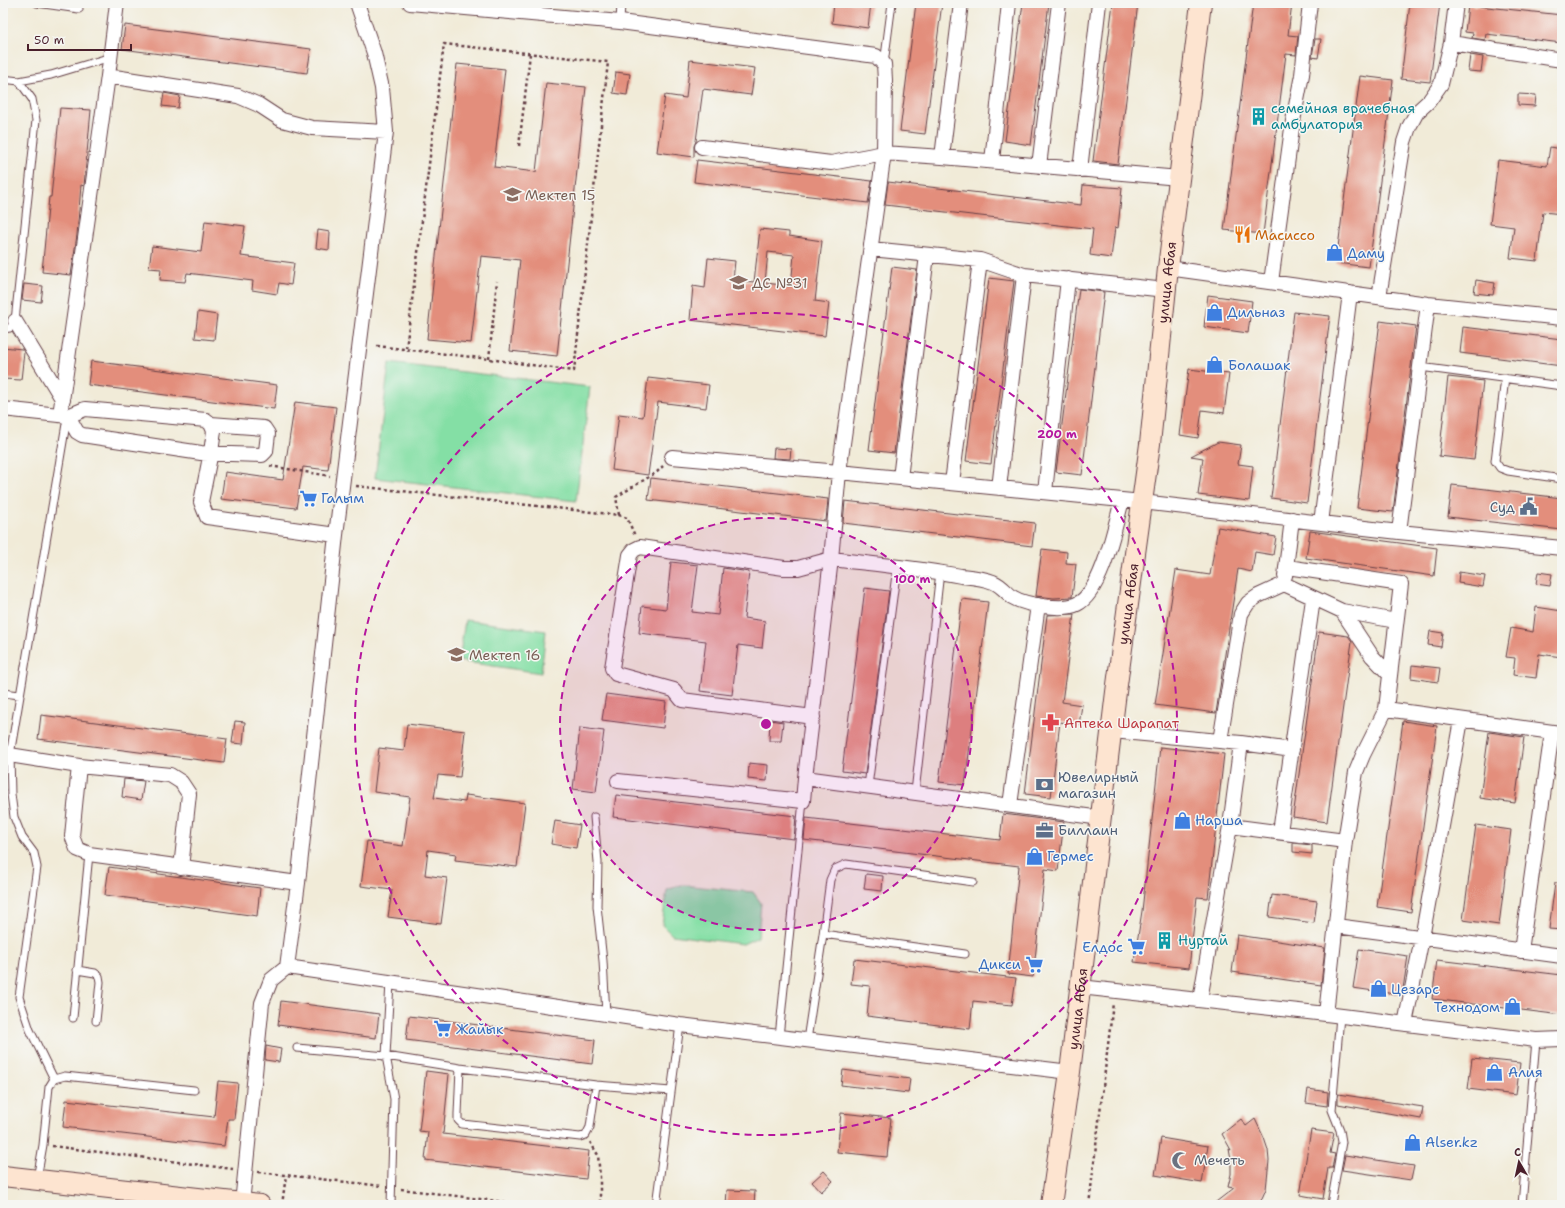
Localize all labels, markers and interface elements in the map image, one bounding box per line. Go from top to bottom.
scale bar [28,26,131,52]
text: 50 m [34,32,64,48]
place label: семейная врачебная амбулатория [1271,99,1415,133]
building icon: семейная врачебная амбулатория [1248,106,1268,126]
school or university icon: Мектеп 15 [502,185,522,205]
place label: Мектеп 15 [525,186,595,204]
restaurant icon: Масиссо [1232,225,1252,245]
place label: Масиссо [1255,226,1315,244]
street label: улица Абая [1153,240,1180,324]
shop icon: Даму [1324,243,1344,263]
place label: Даму [1347,244,1385,262]
school or university icon: ДС №31 [729,273,749,293]
place label: ДС №31 [752,274,808,292]
shop icon: Дильназ [1204,302,1224,322]
place label: Дильназ [1227,303,1285,321]
shop icon: Болашак [1205,355,1225,375]
place label: Болашак [1228,356,1291,374]
text: 200 m [1037,426,1077,442]
supermarket icon: Галым [298,488,318,508]
place label: Галым [321,489,364,507]
public building icon: Суд [1518,497,1538,517]
place label: Суд [1490,498,1515,516]
street label: улица Абая [1114,562,1143,646]
text: 100 m [894,571,931,587]
school or university icon: Мектеп 16 [446,645,466,665]
place label: Мектеп 16 [469,646,540,664]
pharmacy icon: Аптека Шарапат [1041,713,1061,733]
place label: Аптека Шарапат [1064,714,1180,732]
centre of rings [759,717,773,731]
place label: Ювелирный магазин [1058,768,1139,802]
bank icon: Ювелирный магазин [1035,775,1055,795]
shop icon: Нарша [1172,810,1192,830]
place label: Нарша [1195,811,1243,829]
office icon: Биллаин [1035,820,1055,840]
place label: Биллаин [1058,821,1118,839]
shop icon: Гермес [1024,846,1044,866]
place label: Гермес [1047,847,1094,865]
building icon: Нуртай [1155,930,1175,950]
place label: Нуртай [1178,931,1228,949]
supermarket icon: Елдос [1126,937,1146,957]
place label: Елдос [1082,938,1123,956]
supermarket icon: Дикси [1024,954,1044,974]
place label: Дикси [978,955,1021,973]
street label: улица Абая [1064,967,1092,1051]
shop icon: Цезарс [1368,979,1388,999]
place label: Цезарс [1391,980,1439,998]
shop icon: Технодом [1503,997,1523,1017]
place label: Технодом [1434,998,1500,1016]
supermarket icon: Жайык [433,1019,453,1039]
place label: Жайык [456,1020,504,1038]
shop icon: Алия [1485,1062,1505,1082]
place label: Алия [1508,1063,1543,1081]
shop icon: Alser.kz [1402,1132,1422,1152]
place label: Alser.kz [1425,1133,1478,1151]
north arrow [1499,1142,1539,1182]
text: С [1513,1145,1522,1161]
mosque icon: Мечеть [1171,1150,1191,1170]
place label: Мечеть [1194,1151,1245,1169]

